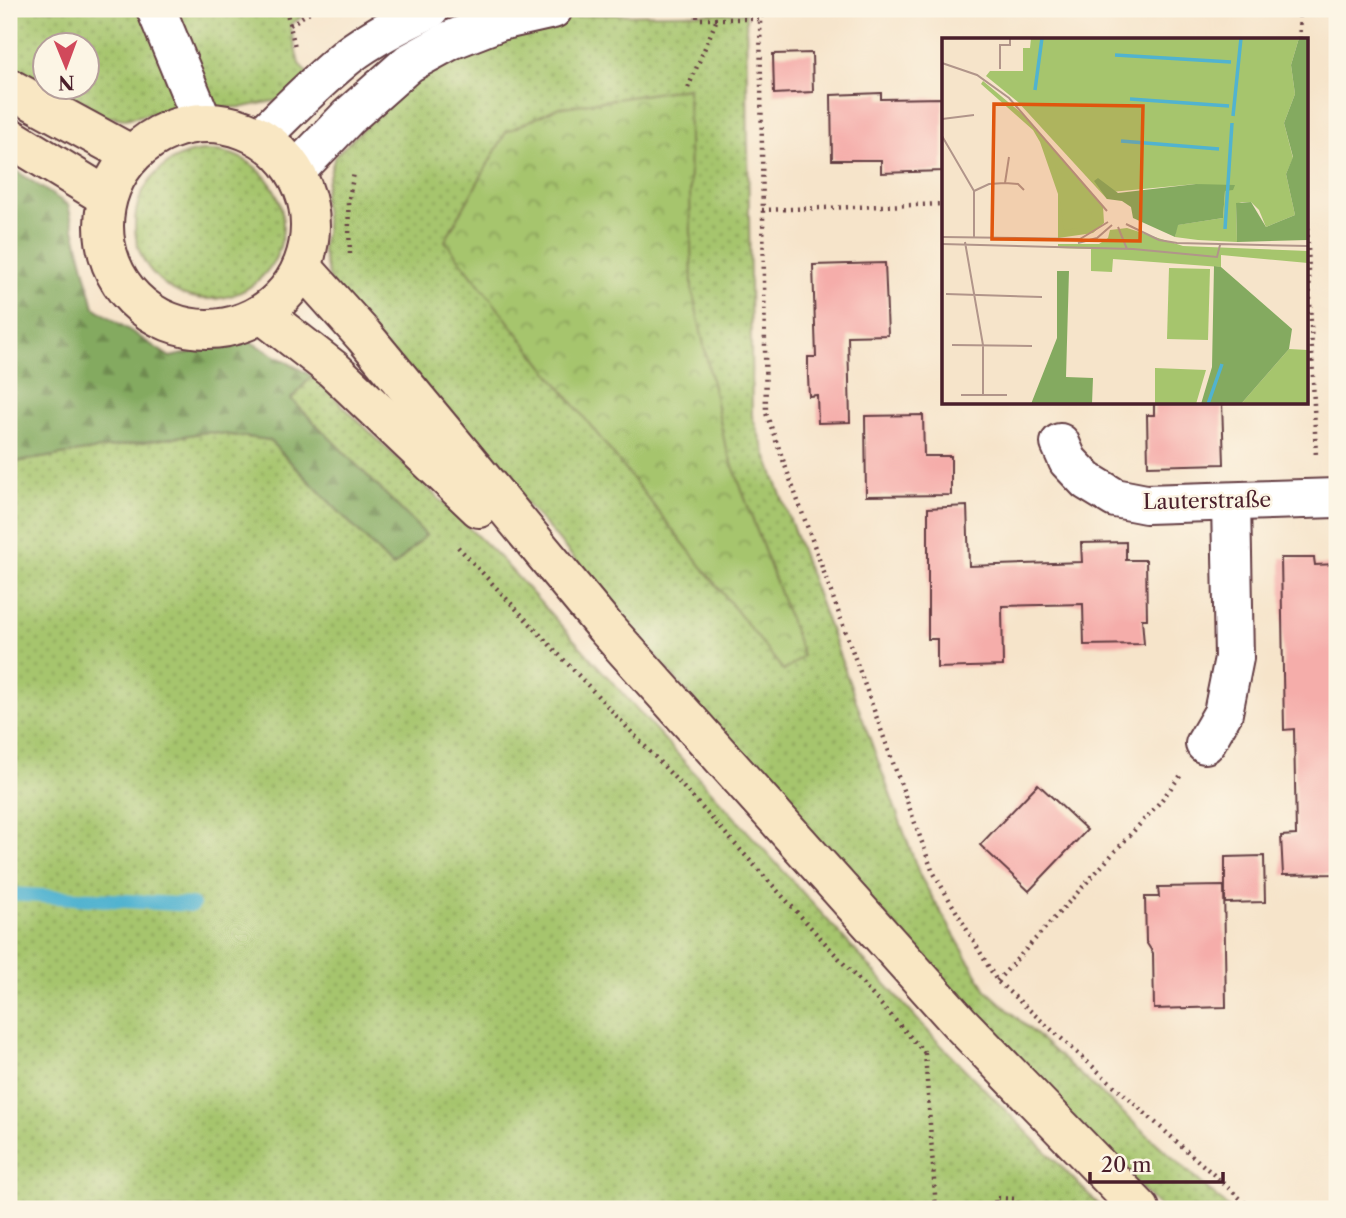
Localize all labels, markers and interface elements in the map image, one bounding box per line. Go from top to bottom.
north arrow [32,32,102,102]
inset map [942,38,1308,404]
text: N [58,71,75,94]
street label: Lauterstraße [1143,487,1271,514]
scale bar [1090,1141,1224,1185]
text: 20 m [1101,1152,1152,1177]

